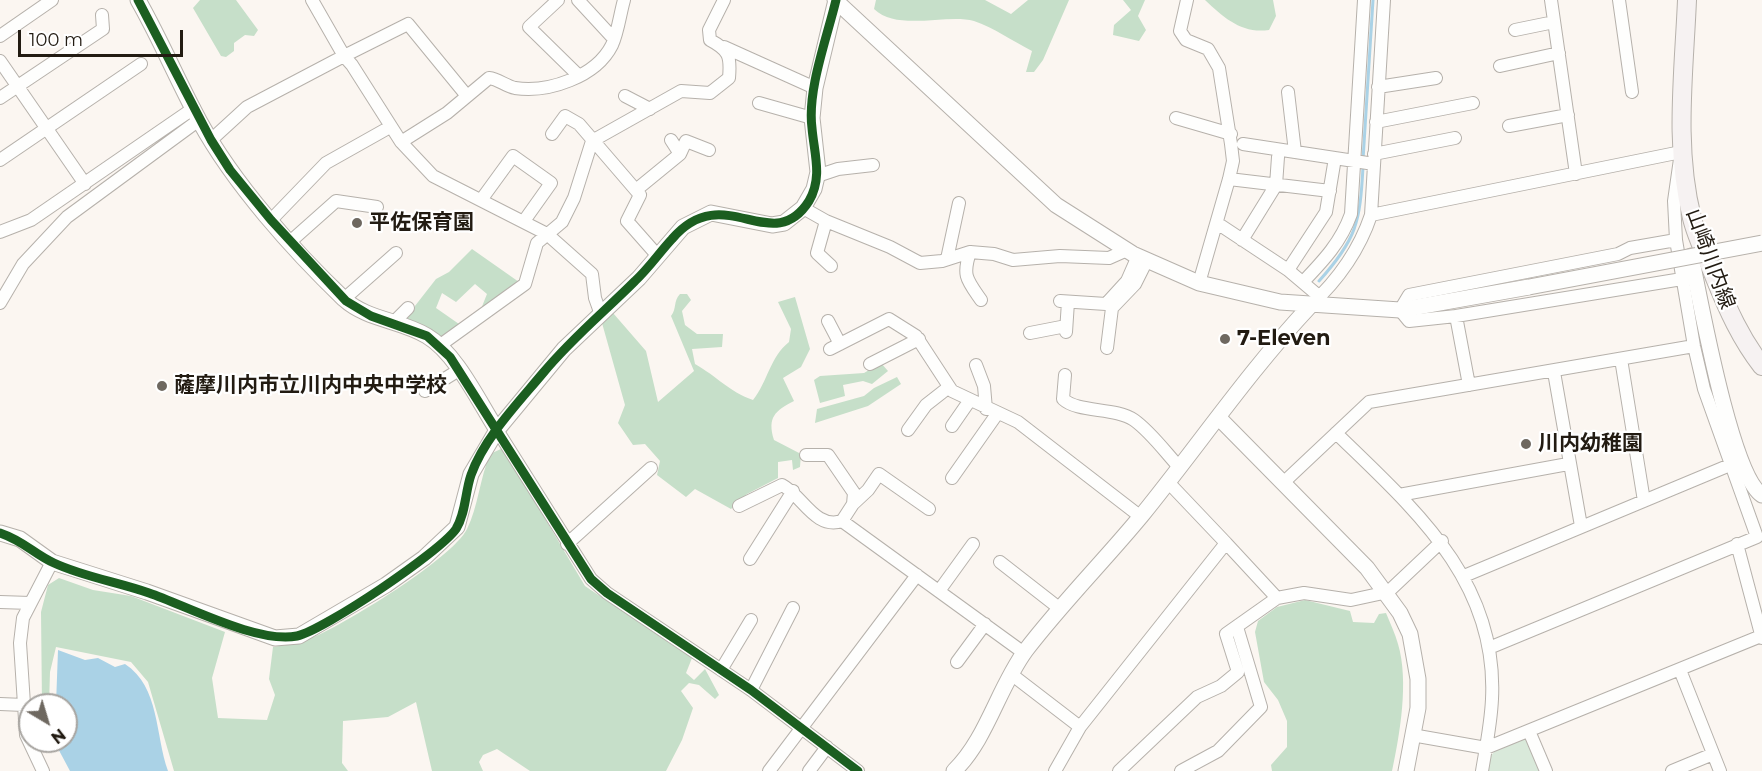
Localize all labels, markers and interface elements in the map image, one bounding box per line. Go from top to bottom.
scale bar [21,18,186,56]
text: 100 m [29,29,83,51]
street label: 山崎川内線 [1680,205,1740,313]
place label: 平佐保育園 [369,210,474,236]
marker: 平佐保育園 [350,216,364,230]
place label: 7-Eleven [1237,326,1331,352]
marker: 7-Eleven [1218,332,1232,346]
place label: 薩摩川内市立川内中央中学校 [174,373,447,399]
marker: 薩摩川内市立川内中央中学校 [155,379,169,393]
place label: 川内幼稚園 [1538,431,1643,457]
marker: 川内幼稚園 [1519,437,1533,451]
north arrow [18,693,78,753]
text: N [47,725,69,747]

